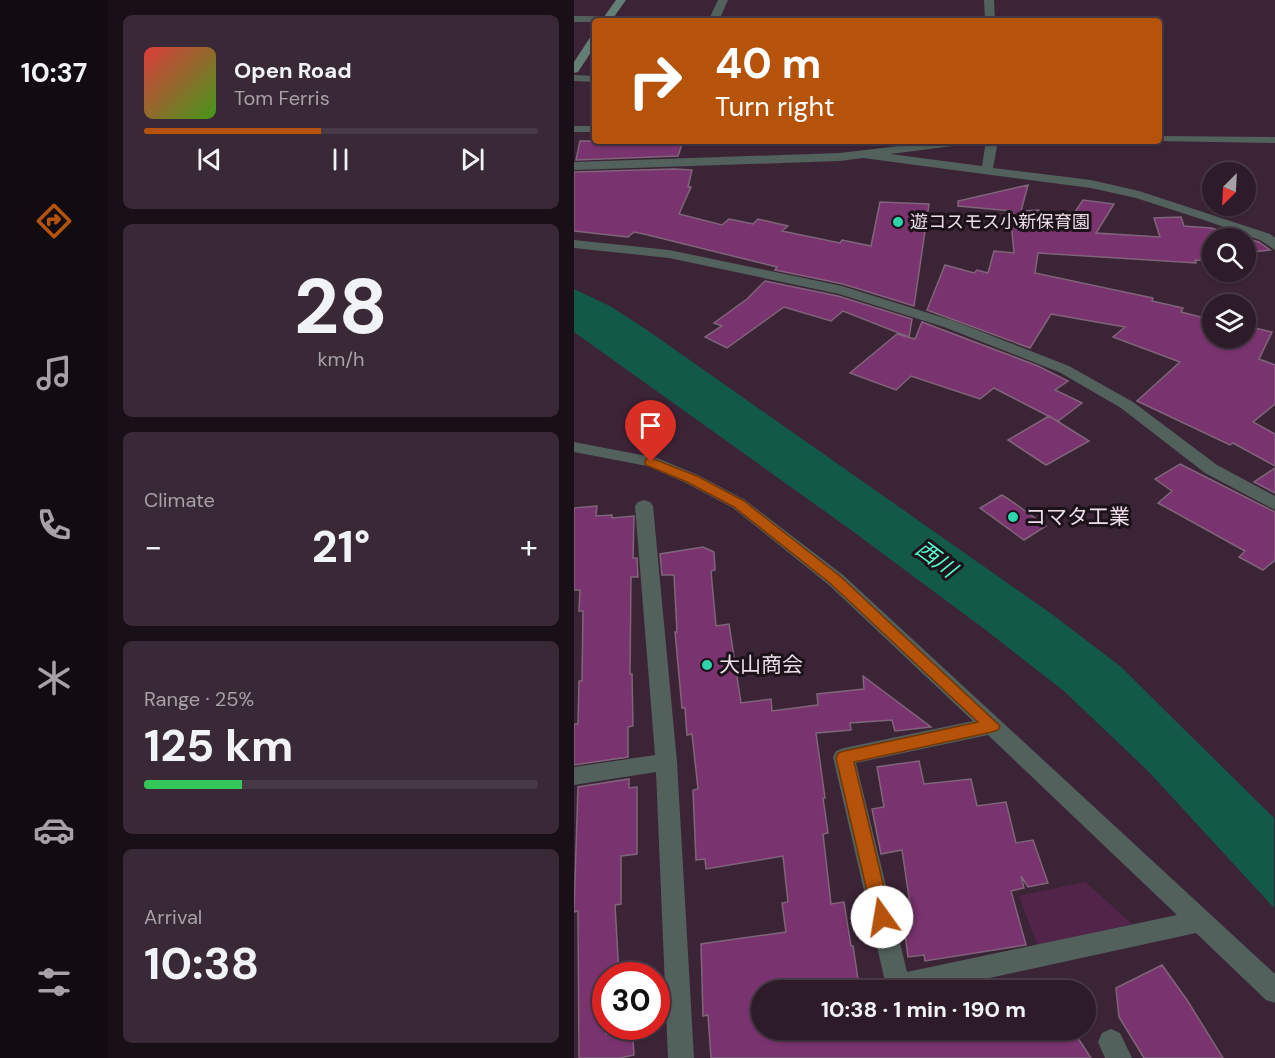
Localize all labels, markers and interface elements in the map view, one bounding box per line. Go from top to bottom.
text: 40 m [715,36,821,91]
icon: right [616,42,694,120]
text: 10:37 [21,55,87,90]
text: Open Road [234,56,352,85]
text: Tom Ferris [234,85,330,111]
text: Turn right [715,89,835,124]
icon: previous [193,143,226,176]
icon: pause [324,143,357,176]
icon: next [456,143,489,176]
north arrow [1202,162,1256,216]
map controls [1202,162,1256,348]
icon: directions [33,200,75,242]
place label: 遊コスモス小新保育園 [910,210,1090,234]
marker: 遊コスモス小新保育園 [891,215,905,229]
button: search [1202,228,1256,282]
text: 28 [294,256,388,357]
button: layers [1202,294,1256,348]
text: km/h [317,346,365,372]
icon: music [33,352,75,394]
pin [625,400,676,462]
icon: arrive [634,409,667,442]
text: Climate [144,487,215,513]
place label: コマタ工業 [1025,503,1130,531]
icon: phone [33,504,75,546]
marker: コマタ工業 [1006,510,1020,524]
text: 21° [312,517,370,576]
text: − [144,525,162,568]
text: + [520,525,538,568]
water label: 西川 [910,534,964,585]
place label: 大山商会 [719,651,803,679]
icon: climate [33,657,75,699]
marker: 大山商会 [700,658,714,672]
text: Range · 25% [144,686,254,712]
text: 125 km [144,716,293,775]
icon: car [33,809,75,851]
position arrow [850,885,914,949]
text: Arrival [144,904,202,930]
text: 10:38 [144,934,259,993]
icon: filters [33,961,75,1003]
speed limit sign: 30 [592,962,670,1040]
text: 10:38 · 1 min · 190 m [821,995,1026,1024]

